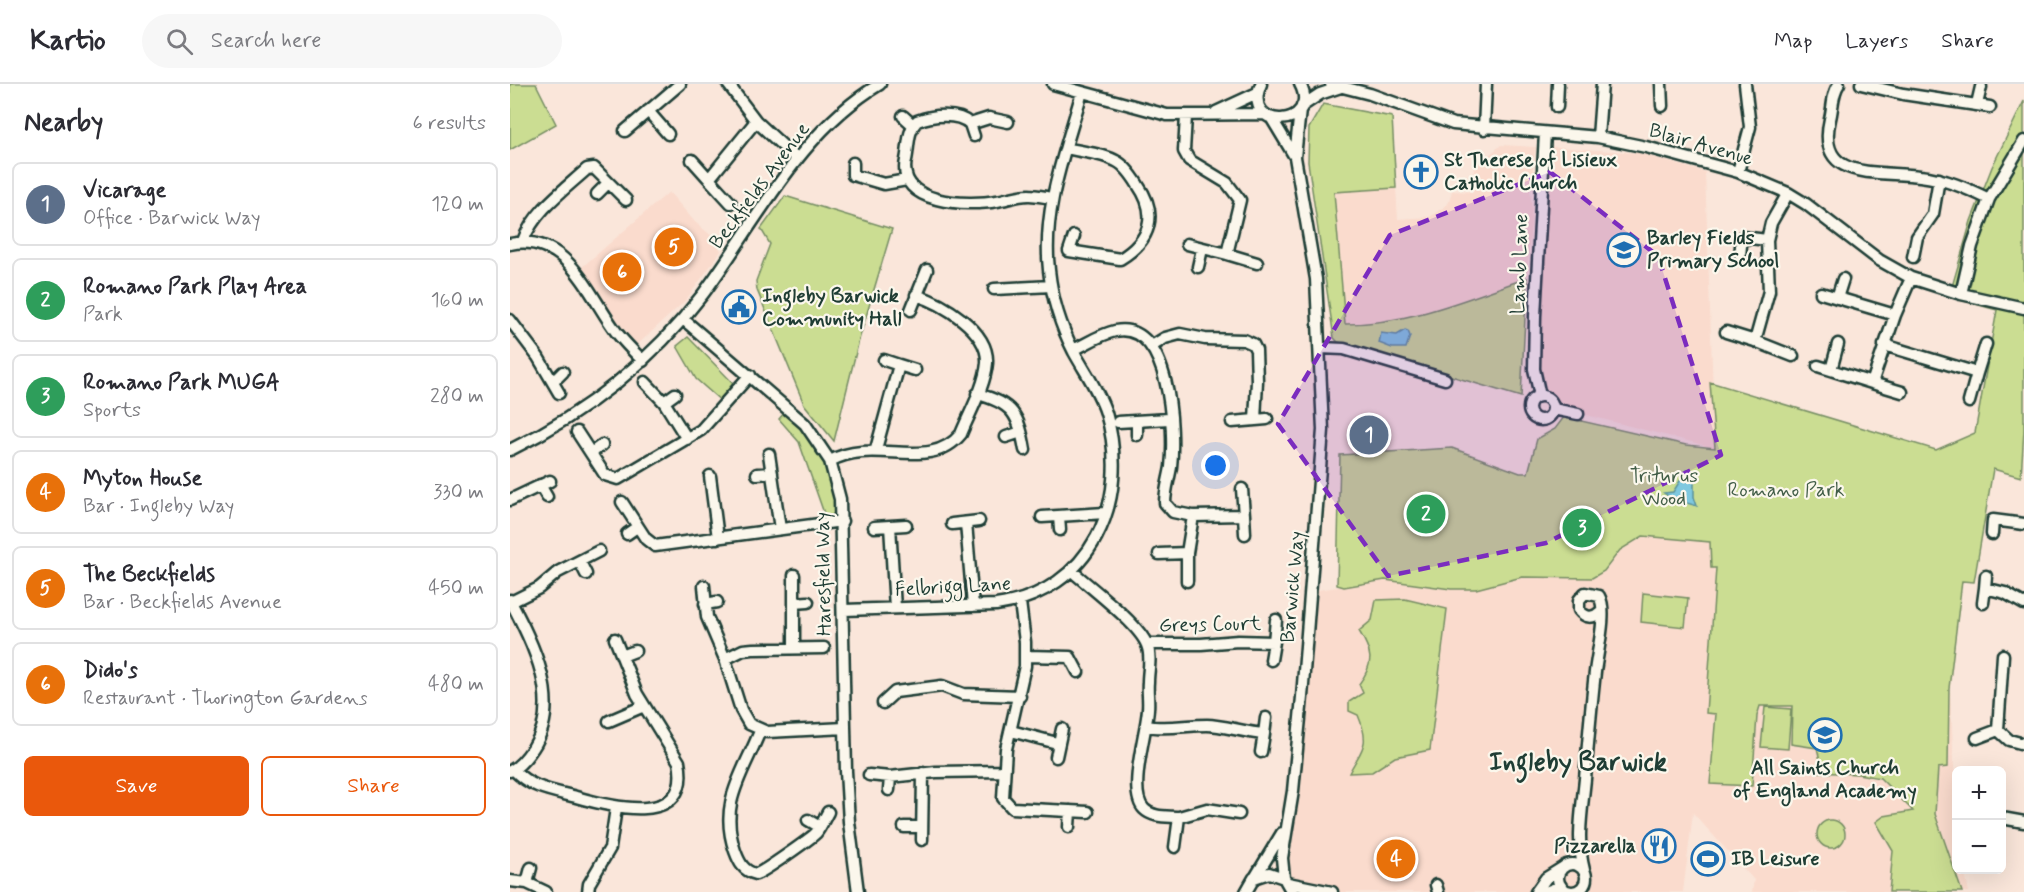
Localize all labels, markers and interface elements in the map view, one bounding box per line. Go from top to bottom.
search box [142,14,562,68]
text: Kartio [30,23,106,60]
icon: search [163,25,196,58]
text: Search here [211,27,322,55]
text: Map [1774,27,1812,55]
text: Layers [1845,27,1908,55]
text: Share [1941,27,1994,55]
text: Nearby [24,106,103,140]
text: 6 results [413,110,486,137]
street label: Beckfields Avenue [703,117,817,255]
street label: Blair Avenue [1646,117,1756,173]
place label: St Therese of Lisieux Catholic Church [1444,147,1618,197]
church icon: St Therese of Lisieux Catholic Church [1403,154,1439,190]
text: Vicarage [83,177,166,205]
text: 1 [41,191,50,218]
text: 120 m [431,191,484,218]
text: Office · Barwick Way [83,205,261,232]
street label: Lamb Lane [1505,213,1535,315]
pin: 5 [654,224,694,270]
place label: Barley Fields Primary School [1647,225,1779,275]
school or university icon: Barley Fields Primary School [1606,232,1642,268]
pin: 6 [602,250,642,294]
text: Romano Park Play Area [83,273,307,301]
place label: Ingleby Barwick Community Hall [762,283,902,333]
text: 2 [41,287,50,314]
text: 160 m [431,287,484,314]
public building icon: Ingleby Barwick Community Hall [721,289,757,325]
text: Park [83,301,123,328]
text: Romano Park MUGA [83,369,280,397]
text: 3 [41,383,50,410]
text: 280 m [430,383,484,410]
text: Sports [83,397,141,424]
pin: 1 [1350,412,1388,458]
your location [1201,451,1230,480]
park label: Triturus Wood [1630,463,1698,513]
text: Myton House [83,465,202,493]
park label: Romano Park [1728,477,1845,504]
text: 4 [40,479,51,506]
text: 330 m [433,479,484,506]
pin: 2 [1406,492,1446,536]
text: Bar · Ingleby Way [83,493,234,520]
pin: 3 [1562,506,1602,550]
street label: Haresfield Way [809,512,839,636]
street label: Barwick Way [1275,530,1311,644]
text: The Beckfields [83,561,215,589]
street label: Felbrigg Lane [894,570,1012,606]
text: 5 [40,575,52,602]
text: 450 m [428,575,484,602]
text: Bar · Beckfields Avenue [83,589,282,616]
street label: Greys Court [1159,611,1262,639]
text: Dido's [83,657,138,685]
text: 6 [40,671,51,698]
text: 480 m [428,671,484,698]
text: Restaurant · Thorington Gardens [83,685,368,712]
school or university icon: All Saints Church of England Academy [1807,717,1843,753]
district label: Ingleby Barwick [1489,746,1667,783]
place label: All Saints Church of England Academy [1733,755,1917,807]
button: Save [24,756,249,816]
button: Share [261,756,486,816]
map controls [1952,766,2006,874]
button: + [1952,766,2006,820]
button: − [1952,820,2006,874]
restaurant icon: Pizzarella [1641,828,1677,864]
place label: Pizzarella [1554,833,1636,860]
pin: 4 [1376,836,1416,882]
sports icon: IB Leisure [1690,841,1726,877]
place label: IB Leisure [1731,846,1820,873]

